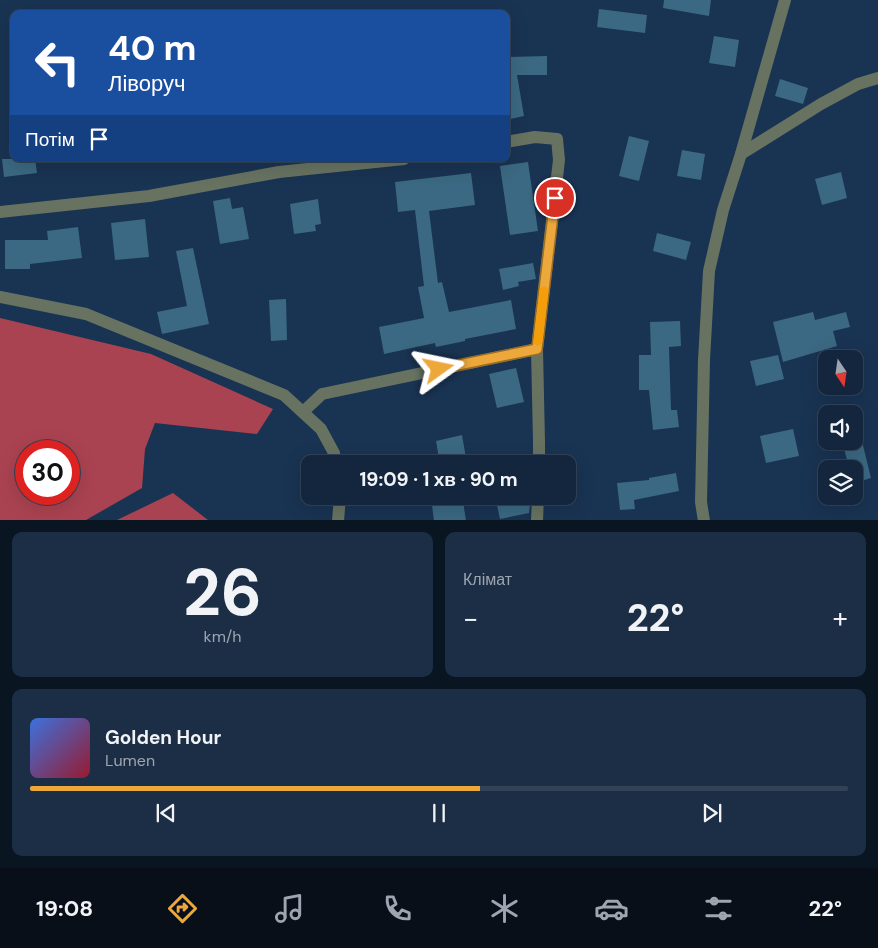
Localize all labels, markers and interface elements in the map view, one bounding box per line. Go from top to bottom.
text: 40 m [108,25,197,71]
icon: left [25,30,90,95]
text: Ліворуч [108,69,185,98]
icon: arrive [85,125,113,153]
text: Потім [25,127,75,152]
pin [534,177,576,219]
icon: arrive [541,184,569,212]
position arrow [412,342,464,394]
north arrow [818,350,862,395]
map controls [818,350,863,505]
button: sound [818,405,863,450]
speed limit sign: 30 [15,440,80,505]
button: layers [818,460,863,505]
text: 19:09 · 1 хв · 90 m [359,467,518,492]
text: 26 [183,551,262,635]
text: Клімат [463,569,512,590]
text: 22° [627,593,684,643]
text: − [463,600,478,637]
text: + [833,600,848,637]
text: km/h [204,626,241,647]
text: Golden Hour [105,725,221,750]
text: Lumen [105,750,155,771]
icon: previous [152,799,180,827]
icon: pause [425,799,453,827]
icon: next [698,799,726,827]
icon: directions [165,891,200,926]
icon: music [272,891,307,926]
icon: phone [380,891,415,926]
icon: climate [487,891,522,926]
icon: car [594,891,629,926]
icon: filters [701,891,736,926]
text: 19:08 [36,894,93,923]
text: 22° [809,894,842,923]

